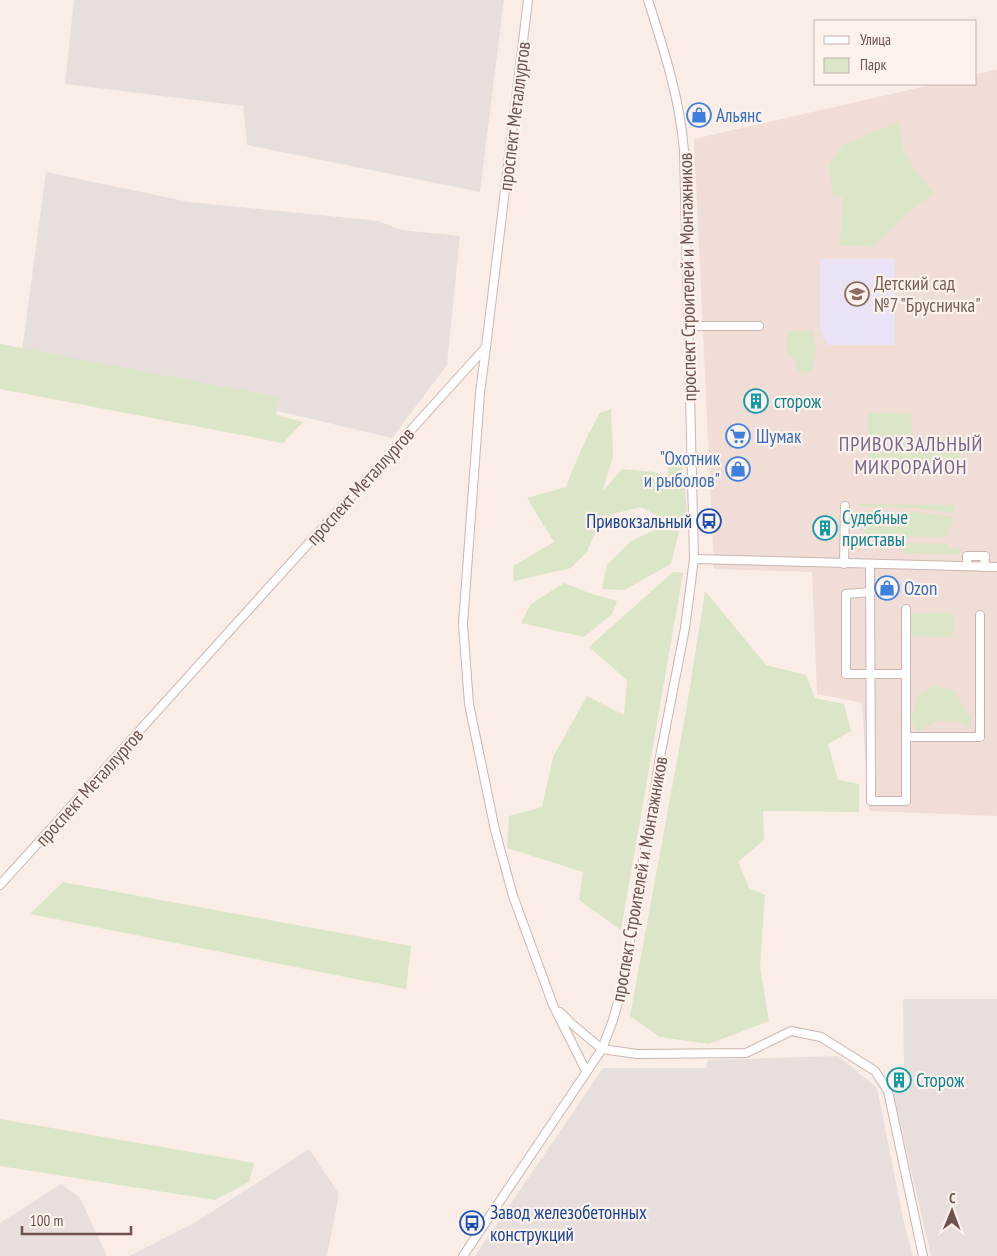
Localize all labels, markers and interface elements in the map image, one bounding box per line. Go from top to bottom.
legend [814,20,977,85]
text: Улица [860,30,891,49]
street label: проспект Металлургов [493,40,535,192]
text: Парк [860,55,886,74]
shop icon: Альянс [686,102,712,128]
place label: Альянс [716,103,762,127]
street label: проспект Строителей и Монтажников [673,152,701,402]
place label: Детский сад №7 "Брусничка" [874,271,981,317]
school or university icon: Детский сад №7 "Брусничка" [844,281,870,307]
building icon: сторож [743,388,769,414]
place label: сторож [774,389,822,413]
street label: проспект Металлургов [301,422,419,550]
supermarket icon: Шумак [725,423,751,449]
place label: Шумак [756,424,802,448]
district label: ПРИВОКЗАЛЬНЫЙ МИКРОРАЙОН [839,431,983,480]
place label: "Охотник и рыболов" [644,446,721,492]
shop icon: "Охотник и рыболов" [725,456,751,482]
place label: Судебные приставы [842,505,908,551]
bus stop icon: Привокзальный [696,508,722,534]
place label: Привокзальный [586,509,692,533]
building icon: Судебные приставы [812,515,838,541]
shop icon: Ozon [874,575,900,601]
place label: Ozon [904,576,937,600]
street label: проспект Металлургов [30,723,148,851]
street label: проспект Строителей и Монтажников [606,754,672,1004]
building icon: Сторож [886,1067,912,1093]
place label: Сторож [916,1068,965,1092]
north arrow [927,1186,977,1236]
text: С [949,1189,956,1207]
place label: Завод железобетонных конструкций [490,1200,647,1246]
scale bar [22,1204,131,1236]
bus stop icon: Завод железобетонных конструкций [459,1210,485,1236]
text: 100 m [30,1211,63,1230]

